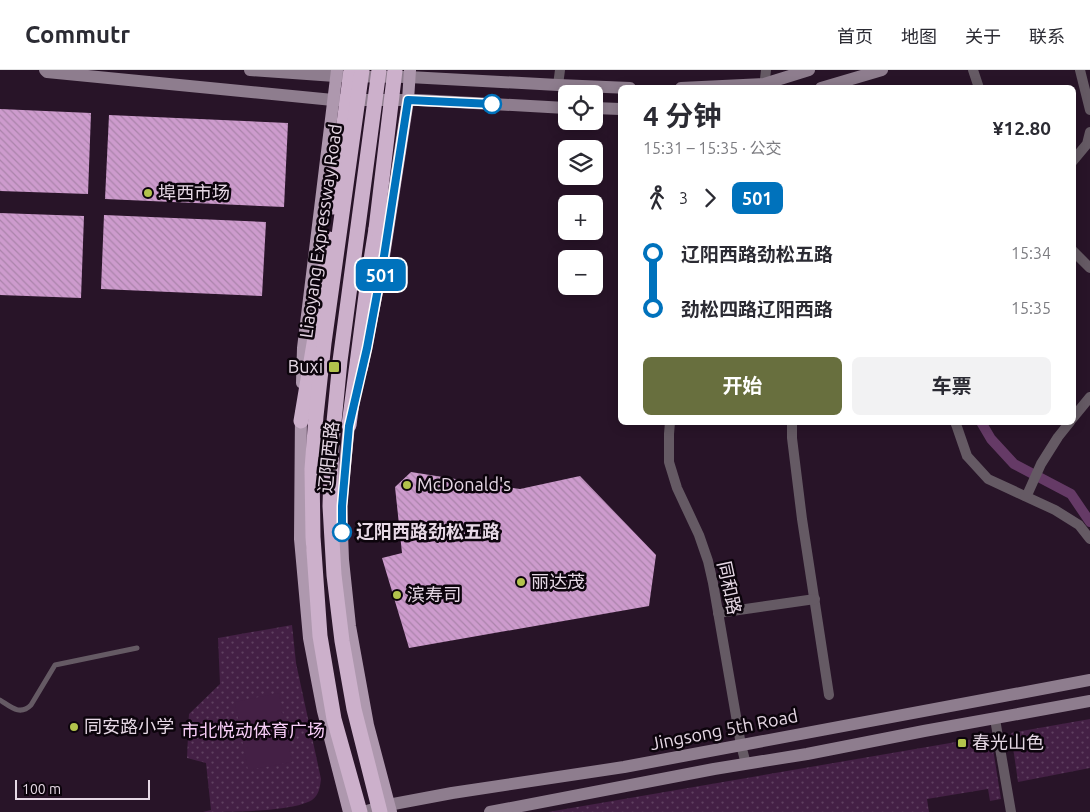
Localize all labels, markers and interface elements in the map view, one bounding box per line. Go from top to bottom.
text: Commutr [25,21,130,48]
text: 首页 [837,26,873,46]
text: 地图 [901,26,937,46]
text: 关于 [965,26,1001,46]
text: 联系 [1029,26,1065,46]
map controls [558,85,603,295]
button: locate [558,85,603,130]
unlabelled marker [482,94,502,114]
text: 4 分钟 [643,100,721,131]
text: ¥12.80 [993,117,1051,139]
street label: Liaoyang Expressway Road [295,123,345,339]
text: 15:31 – 15:35 · 公交 [643,139,782,157]
button: layers [558,140,603,185]
place label: 埠西市场 [158,182,230,202]
icon: walk [643,184,671,212]
icon: forward [696,184,724,212]
marker: 埠西市场 [142,187,154,199]
text: 501 [742,188,773,208]
text: 3 [679,189,688,207]
button: + [558,195,603,240]
text: 辽阳西路劲松五路 [681,243,833,265]
text: 15:34 [1011,244,1051,262]
button: − [558,250,603,295]
line badge: 501 [352,259,410,291]
text: 501 [366,265,396,285]
text: 劲松四路辽阳西路 [681,298,833,320]
text: 15:35 [1011,299,1051,317]
place label: Buxi [288,356,323,376]
button: 开始 [643,357,842,415]
button: 车票 [852,357,1051,415]
marker: Buxi [327,360,341,374]
street label: 辽阳西路 [314,420,342,494]
place label: McDonald's [417,474,511,494]
marker: McDonald's [401,479,413,491]
place label: 辽阳西路劲松五路 [356,521,500,541]
marker: 辽阳西路劲松五路 [332,522,352,542]
street label: 同和路 [715,559,745,616]
place label: 丽达茂 [531,571,585,591]
marker: 丽达茂 [515,576,527,588]
place label: 滨寿司 [407,584,461,604]
marker: 滨寿司 [391,589,403,601]
street label: Jingsong 5th Road [648,705,799,753]
place label: 同安路小学 [84,716,174,736]
park label: 市北悦动体育广场 [181,720,325,740]
marker: 同安路小学 [68,721,80,733]
place label: 春光山色 [972,732,1044,752]
marker: 春光山色 [956,737,968,749]
scale bar [15,777,150,800]
text: 100 m [22,781,61,797]

